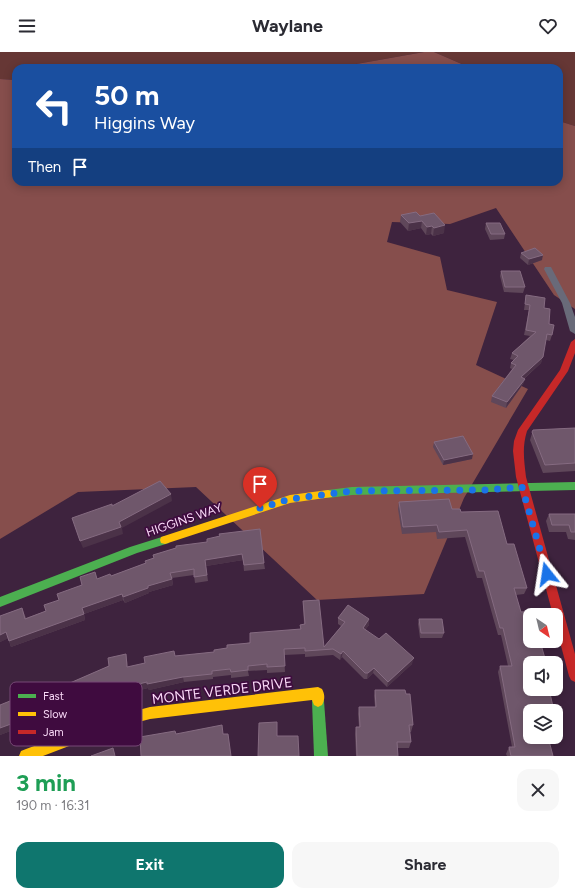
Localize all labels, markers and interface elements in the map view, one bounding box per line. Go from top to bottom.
icon: menu [16,15,38,37]
text: Waylane [252,15,323,37]
icon: heart [537,15,559,37]
text: 50 m [94,78,160,112]
icon: left [28,80,80,132]
text: Higgins Way [94,112,195,134]
icon: arrive [69,156,91,178]
text: Then [28,158,61,176]
pin [243,467,277,508]
icon: arrive [249,473,271,495]
street label: HIGGINS WAY [144,500,225,540]
position arrow [526,553,568,595]
north arrow [523,608,563,648]
map controls [523,608,563,744]
button: sound [523,656,563,696]
street label: MONTE VERDE DRIVE [151,674,293,708]
legend [10,682,142,746]
text: Fast [43,690,64,703]
button: layers [523,704,563,744]
text: Slow [43,708,67,721]
text: Jam [43,726,64,739]
text: 3 min [16,768,76,797]
button: close [517,769,559,811]
text: 190 m · 16:31 [16,798,90,813]
button: Exit [16,842,284,888]
button: Share [292,842,559,888]

